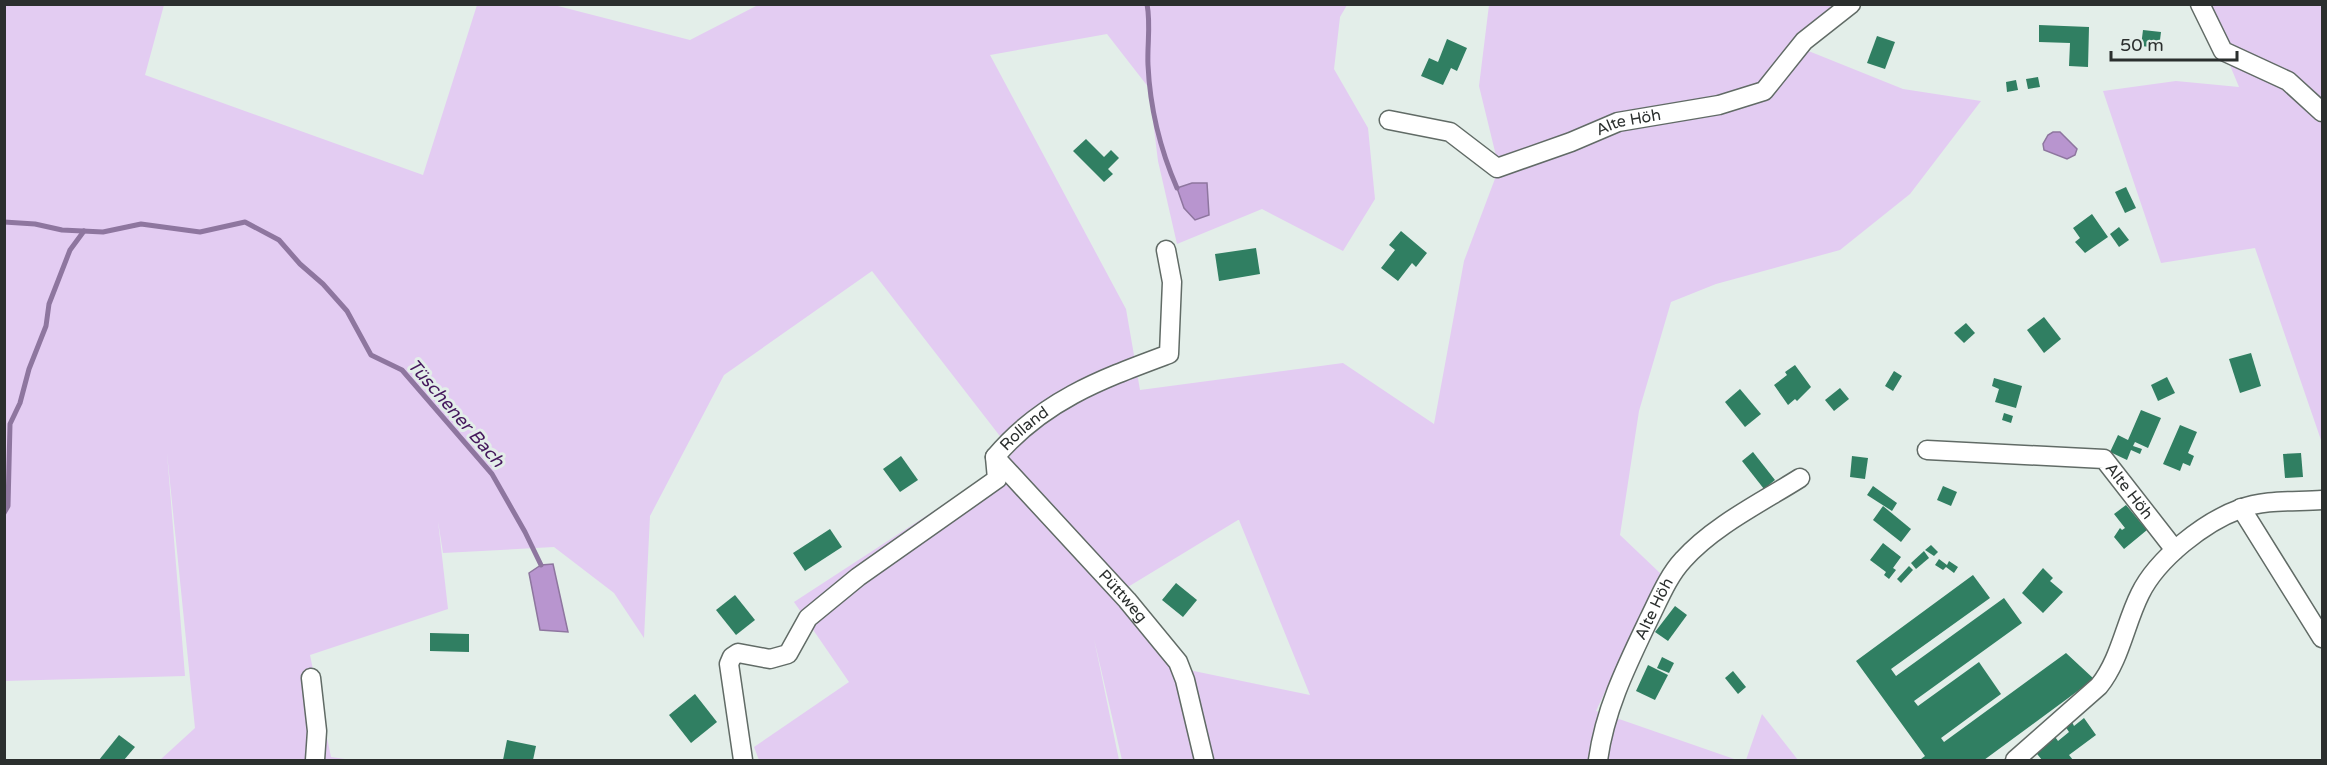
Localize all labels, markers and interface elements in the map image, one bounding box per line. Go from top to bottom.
scale bar [2111,24,2237,62]
text: 50 m [2120,34,2164,56]
street label: Alte Höh [1593,105,1662,140]
water label: Tüschener Bach [403,354,510,472]
street label: Rolland [996,402,1053,455]
street label: Alte Höh [2101,459,2157,523]
street label: Püttweg [1094,565,1152,627]
street label: Alte Höh [1631,574,1678,643]

